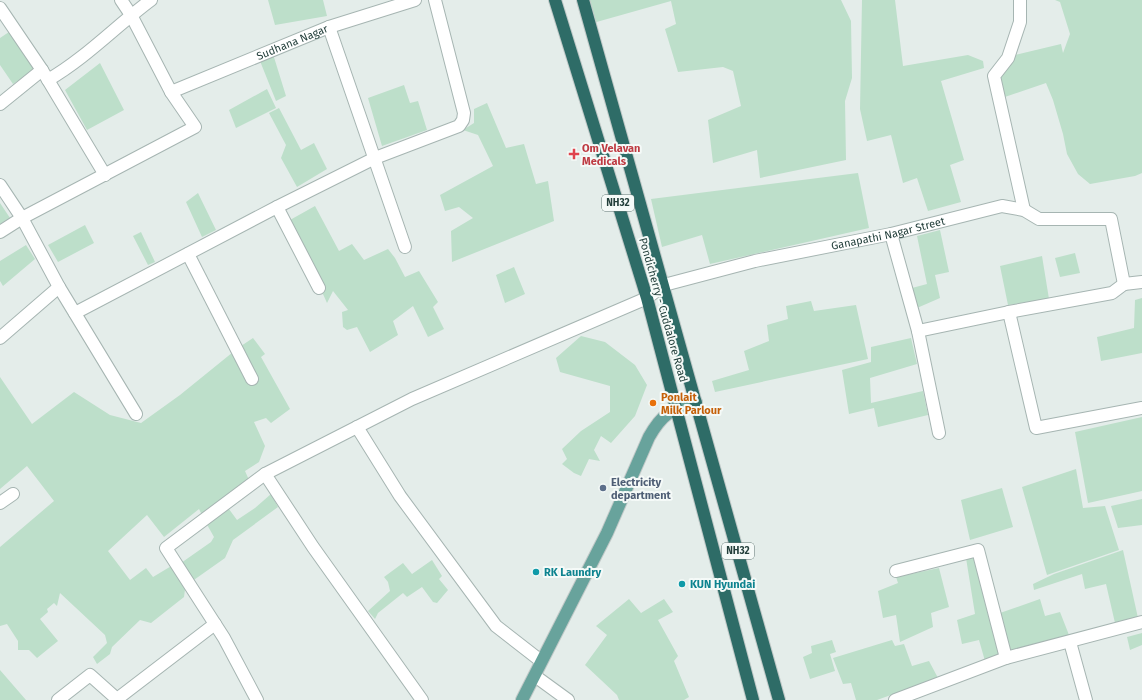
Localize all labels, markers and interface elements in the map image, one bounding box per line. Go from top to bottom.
street label: Sudhana Nagar [255,21,330,63]
place label: Om Velavan Medicals [582,142,640,168]
marker: Om Velavan Medicals [569,149,579,159]
road number: NH32 [602,195,634,211]
street label: Ganapathi Nagar Street [830,214,946,252]
street label: Pondicherry - Cuddalore Road [636,236,690,384]
place label: Ponlait Milk Parlour [661,391,722,417]
marker: Ponlait Milk Parlour [648,398,658,408]
place label: Electricity department [611,476,672,502]
marker: Electricity department [598,483,608,493]
road number: NH32 [722,543,754,559]
place label: RK Laundry [544,566,602,579]
marker: RK Laundry [531,567,541,577]
place label: KUN Hyundai [690,578,755,591]
marker: KUN Hyundai [677,579,687,589]

